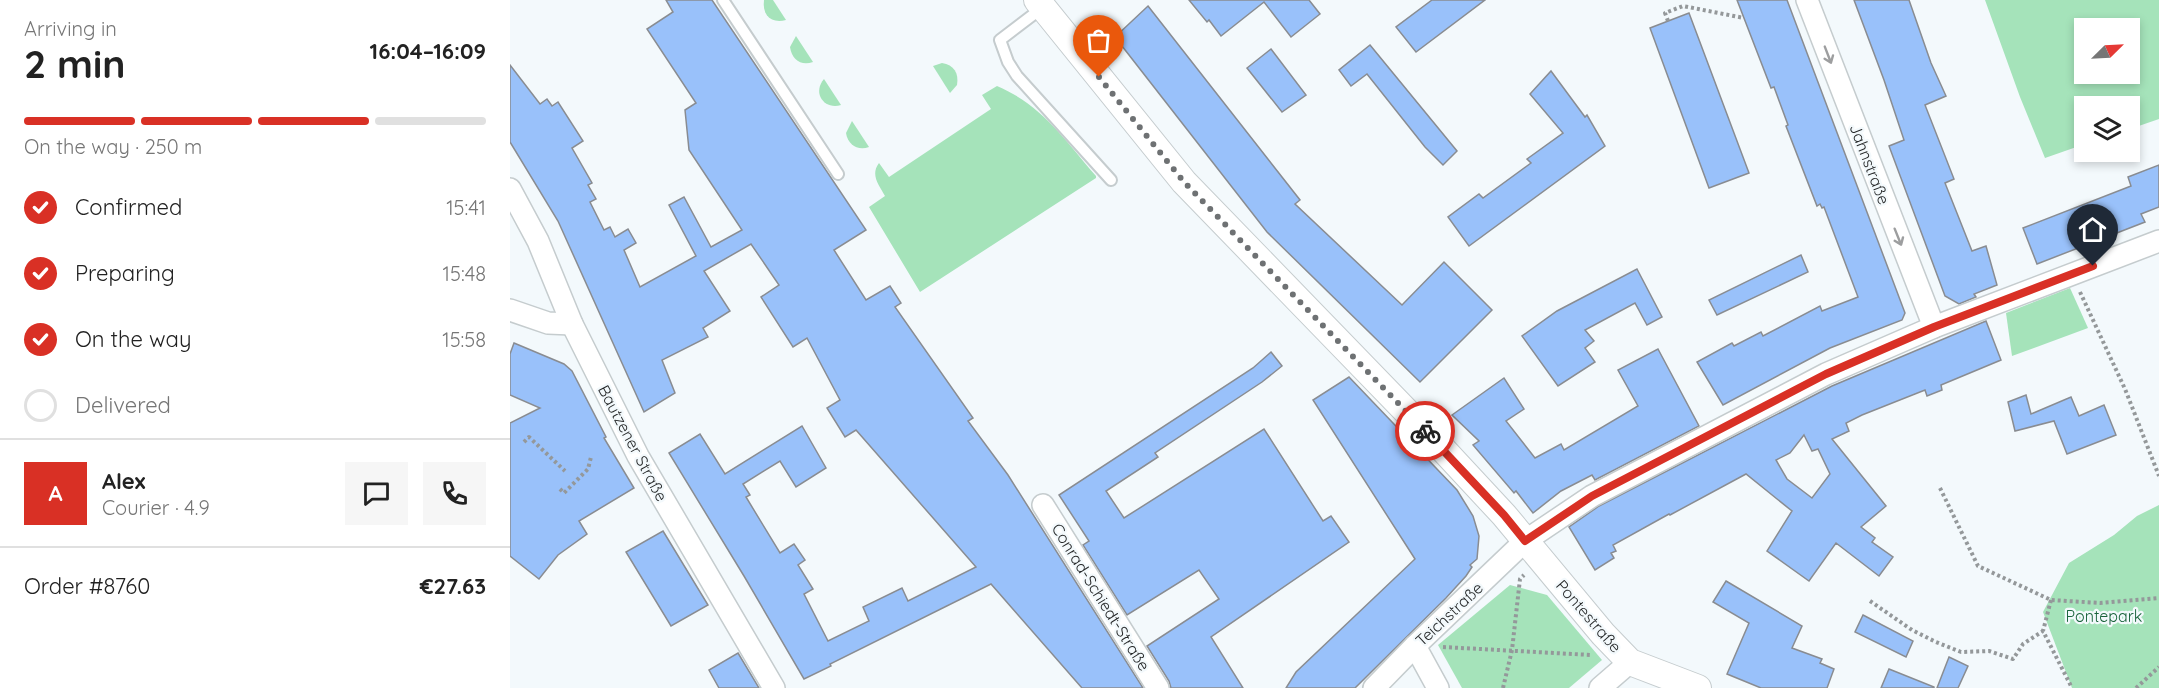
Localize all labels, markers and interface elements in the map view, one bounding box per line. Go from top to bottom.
pin [1073,15,1124,77]
text: Arriving in [24,16,117,41]
north arrow [2074,18,2140,84]
map controls [2074,18,2140,162]
icon: bag [1082,24,1115,57]
text: 16:04–16:09 [370,37,486,65]
text: 2 min [24,39,126,88]
one-way arrow [1823,45,1834,64]
button: layers [2074,96,2140,162]
street label: Jahnstraße [1846,121,1894,207]
text: On the way · 250 m [24,134,202,159]
icon: check [24,191,57,224]
text: Confirmed [75,193,182,221]
text: 15:41 [446,195,486,220]
pin [2067,204,2118,266]
icon: home [2076,213,2109,246]
one-way arrow [1893,227,1904,245]
icon: check [24,257,57,290]
text: Preparing [75,259,175,287]
text: 15:48 [443,261,486,286]
icon: check [24,323,57,356]
text: On the way [75,325,191,353]
text: 15:58 [442,327,486,352]
street label: Bautzener Straße [594,382,672,504]
text: Delivered [75,391,171,419]
courier [1395,401,1455,461]
icon: bike [1409,415,1442,448]
button: chat [345,462,408,525]
button: phone [423,462,486,525]
text: Alex [102,467,145,495]
text: A [48,479,63,507]
text: Courier · 4.9 [102,495,210,520]
street label: Conrad-Schiedt-Straße [1047,520,1155,674]
text: Order #8760 [24,572,150,600]
text: €27.63 [420,572,486,600]
street label: Pontestraße [1552,575,1626,657]
street label: Teichstraße [1411,578,1487,650]
park label: Pontepark [2066,606,2142,626]

